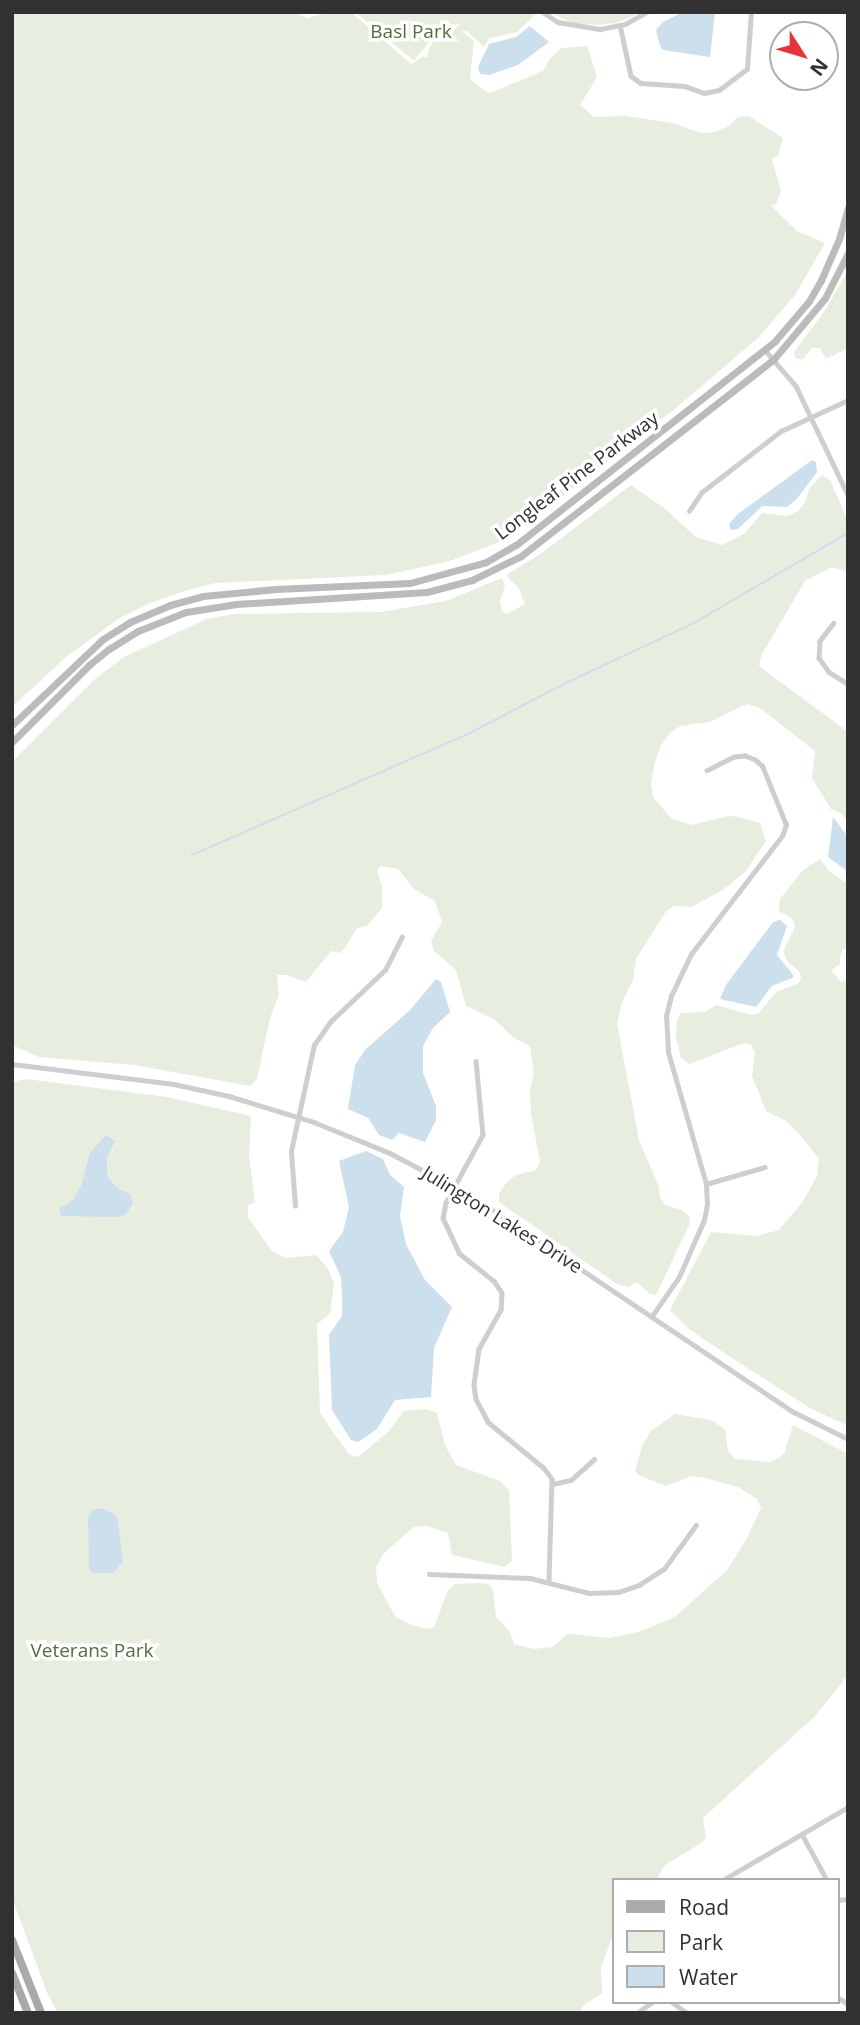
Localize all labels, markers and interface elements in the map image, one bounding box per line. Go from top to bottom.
park label: Basl Park [370,21,452,43]
north arrow [769,21,839,91]
text: N [804,53,834,81]
street label: Longleaf Pine Parkway [491,407,663,545]
street label: Julington Lakes Drive [418,1161,586,1279]
park label: Veterans Park [30,1640,154,1662]
legend [612,1878,839,2004]
text: Road [679,1893,729,1921]
text: Park [679,1928,723,1956]
text: Water [679,1963,738,1991]

